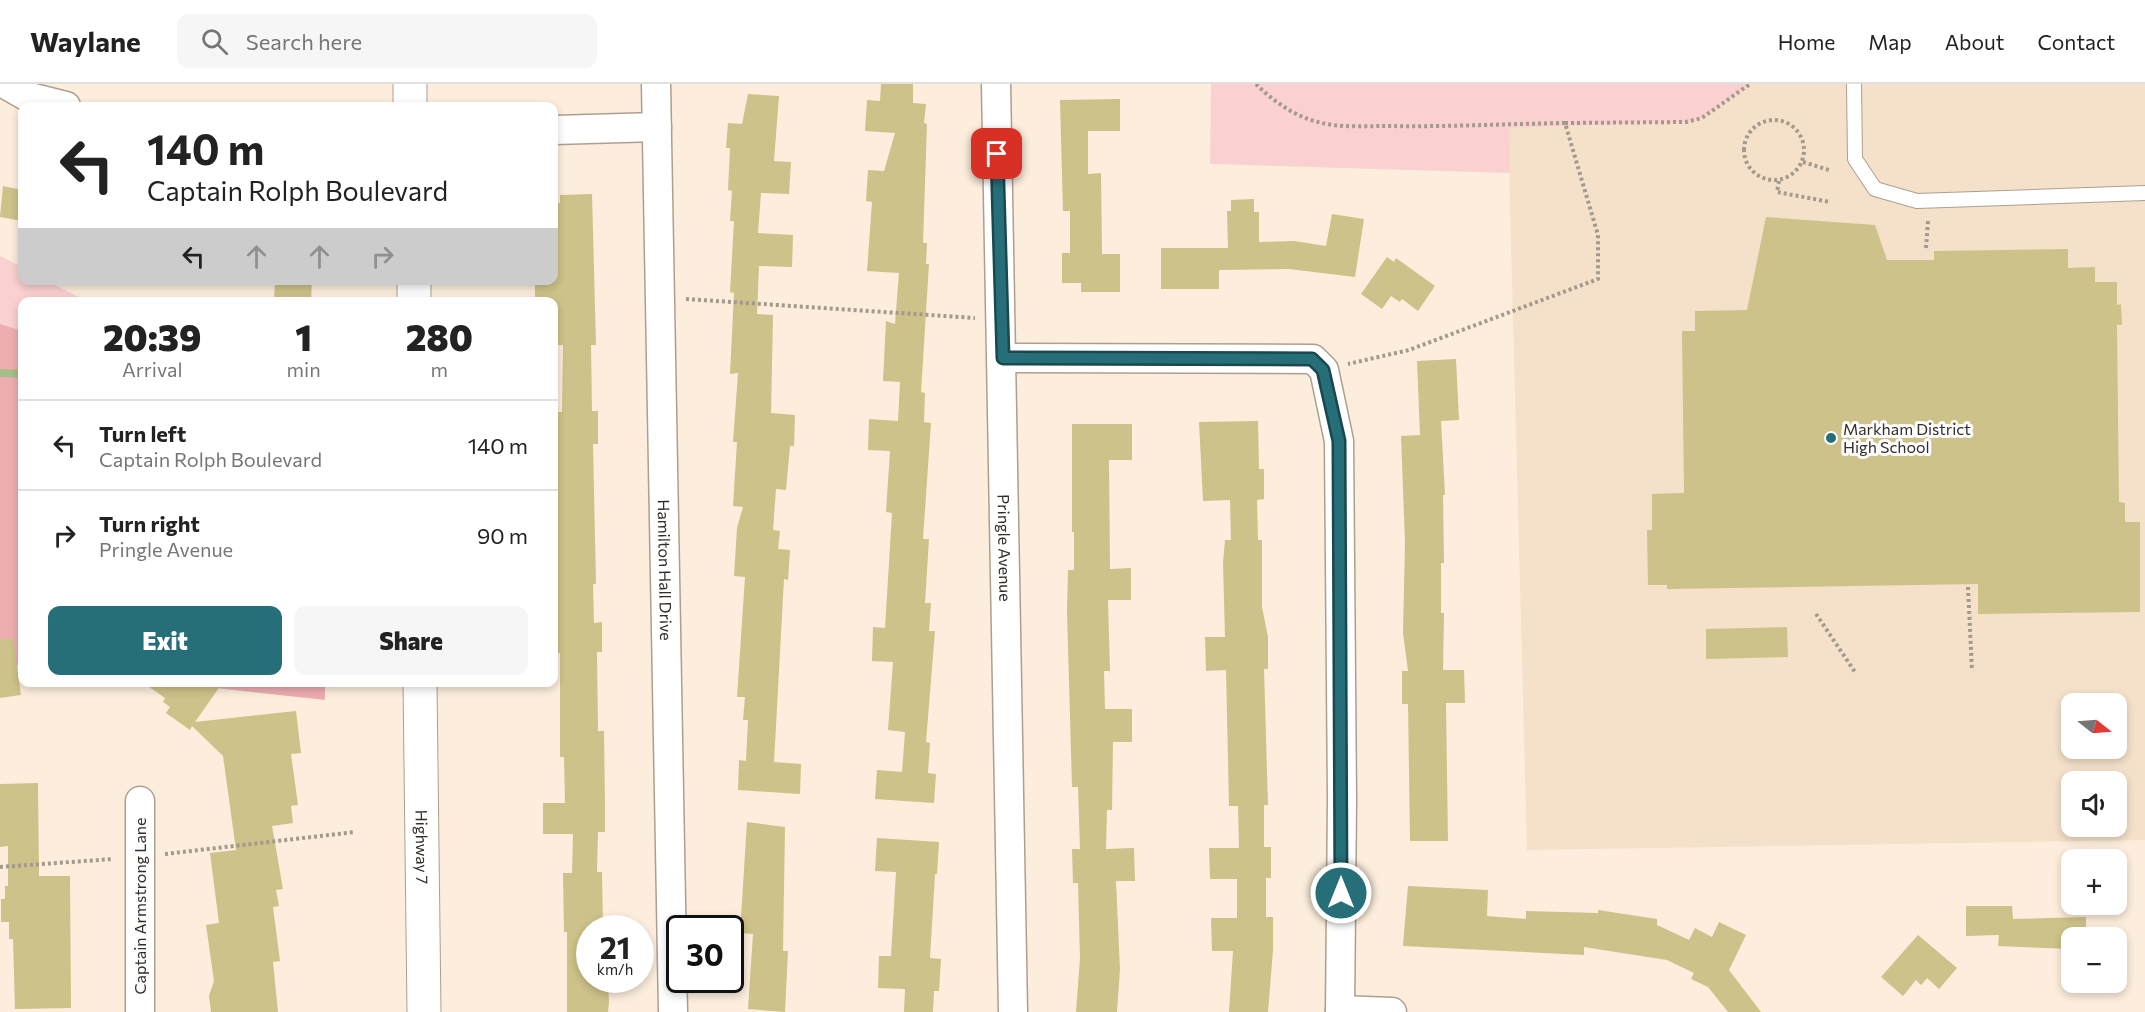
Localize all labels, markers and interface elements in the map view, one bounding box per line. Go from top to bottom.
search box [177,14,597,68]
text: Waylane [30,24,141,58]
icon: search [198,25,231,58]
text: Search here [246,28,362,55]
text: Home [1778,29,1835,54]
text: Map [1868,29,1912,54]
text: About [1945,29,2004,54]
text: Contact [2037,29,2115,54]
text: 140 m [147,122,264,174]
icon: left [48,126,126,204]
pin [971,128,1022,179]
icon: arrive [980,137,1013,170]
text: Captain Rolph Boulevard [147,174,448,207]
icon: left [177,240,210,273]
icon: ahead [240,240,273,273]
icon: ahead [303,240,336,273]
icon: right [366,240,399,273]
text: 20:39 [103,314,201,358]
text: 1 [295,314,312,358]
text: 280 [406,314,473,358]
text: Arrival [122,357,183,381]
text: min [287,357,321,381]
text: m [431,357,448,381]
place label: Markham District High School [1843,419,1971,456]
text: Turn left [99,420,186,447]
icon: left [48,429,81,462]
marker: Markham District High School [1824,431,1838,445]
text: 140 m [468,432,528,459]
text: Captain Rolph Boulevard [99,447,322,471]
street label: Pringle Avenue [995,494,1015,602]
street label: Hamilton Hall Drive [655,499,676,641]
text: Turn right [99,510,200,537]
icon: right [48,519,81,552]
text: 90 m [477,522,528,549]
text: Pringle Avenue [99,537,233,561]
button: Exit [48,606,282,675]
button: Share [294,606,528,675]
north arrow [2061,693,2127,759]
map controls [2061,693,2127,993]
button: sound [2061,771,2127,837]
street label: Highway 7 [413,810,432,884]
street label: Captain Armstrong Lane [130,818,149,994]
button: + [2061,849,2127,915]
position arrow [1309,861,1373,925]
speed limit sign: 30 [666,915,744,993]
button: − [2061,927,2127,993]
text: 21 [600,928,630,965]
text: km/h [597,960,633,978]

